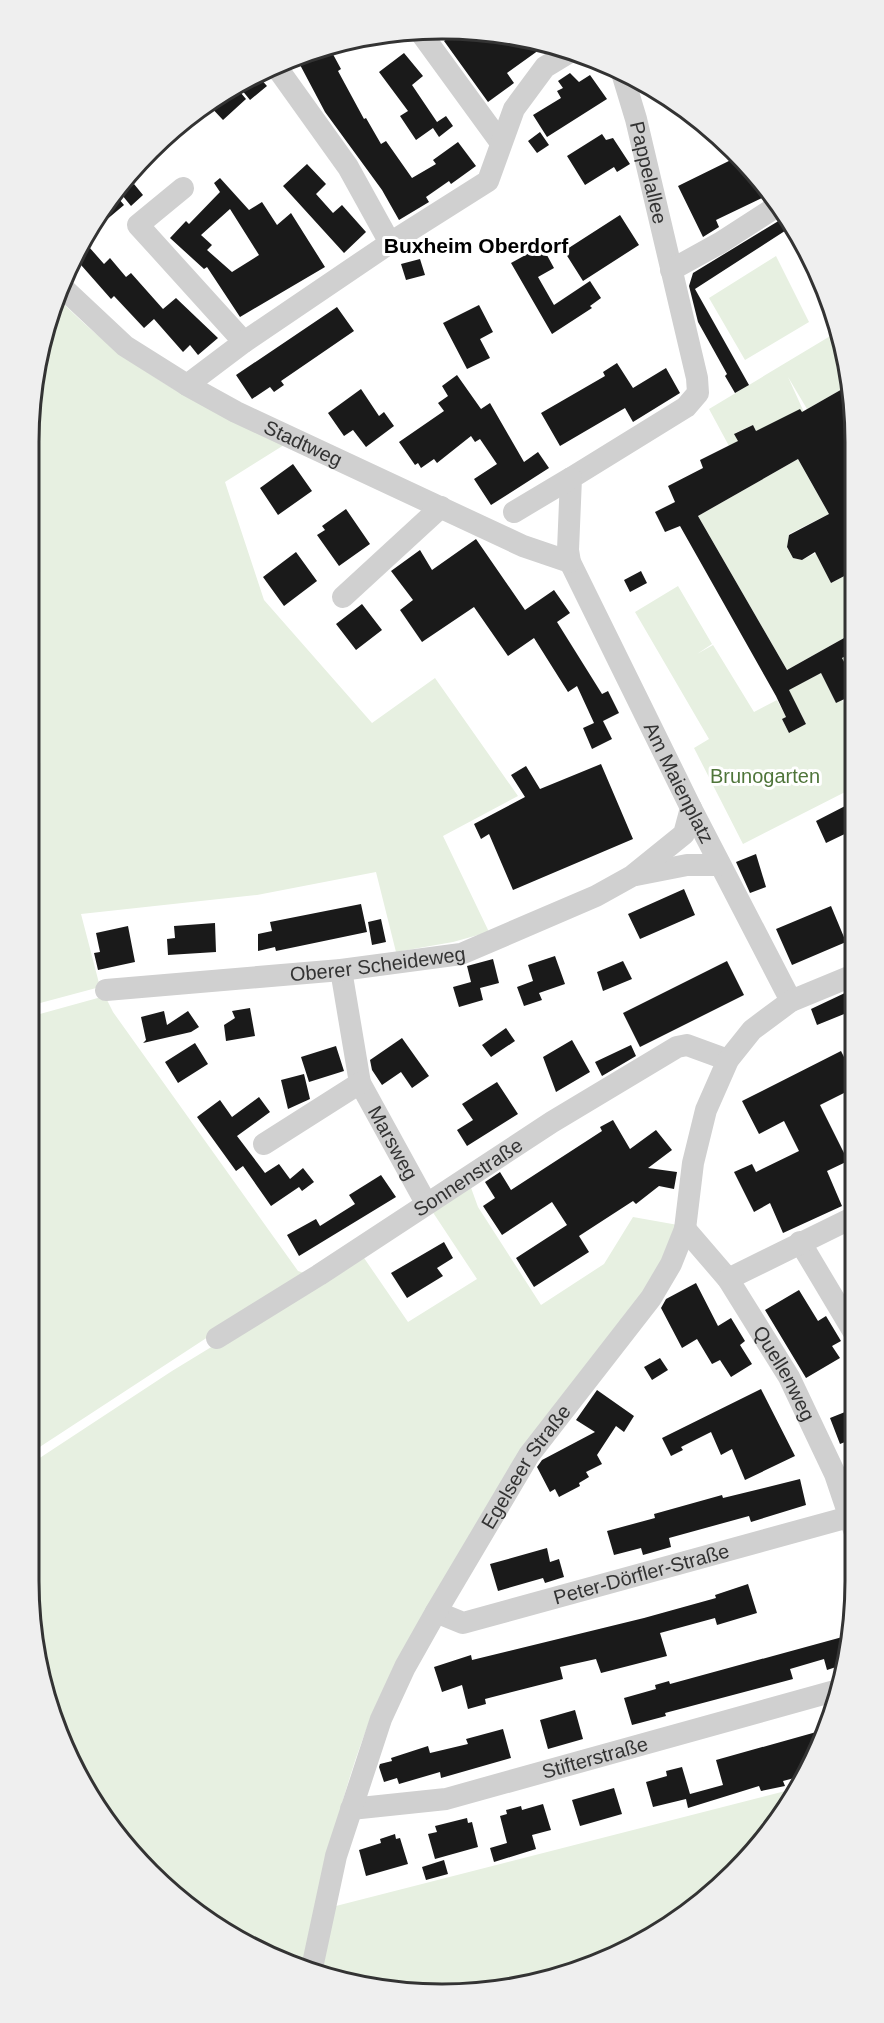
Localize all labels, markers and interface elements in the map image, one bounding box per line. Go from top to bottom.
street label: Pappelallee [626,119,671,226]
district label: Buxheim Oberdorf [384,234,569,257]
street label: Stadtweg [261,416,346,471]
street label: Am Maienplatz [640,719,718,847]
park label: Brunogarten [710,765,820,787]
street label: Oberer Scheideweg [289,943,467,985]
street label: Marsweg [364,1102,422,1184]
street label: Sonnenstraße [409,1134,526,1221]
street label: Quellenweg [749,1322,819,1425]
street label: Egelseer Straße [477,1400,575,1533]
street label: Peter-Dörfler-Straße [551,1539,732,1609]
street label: Stifterstraße [539,1732,650,1783]

